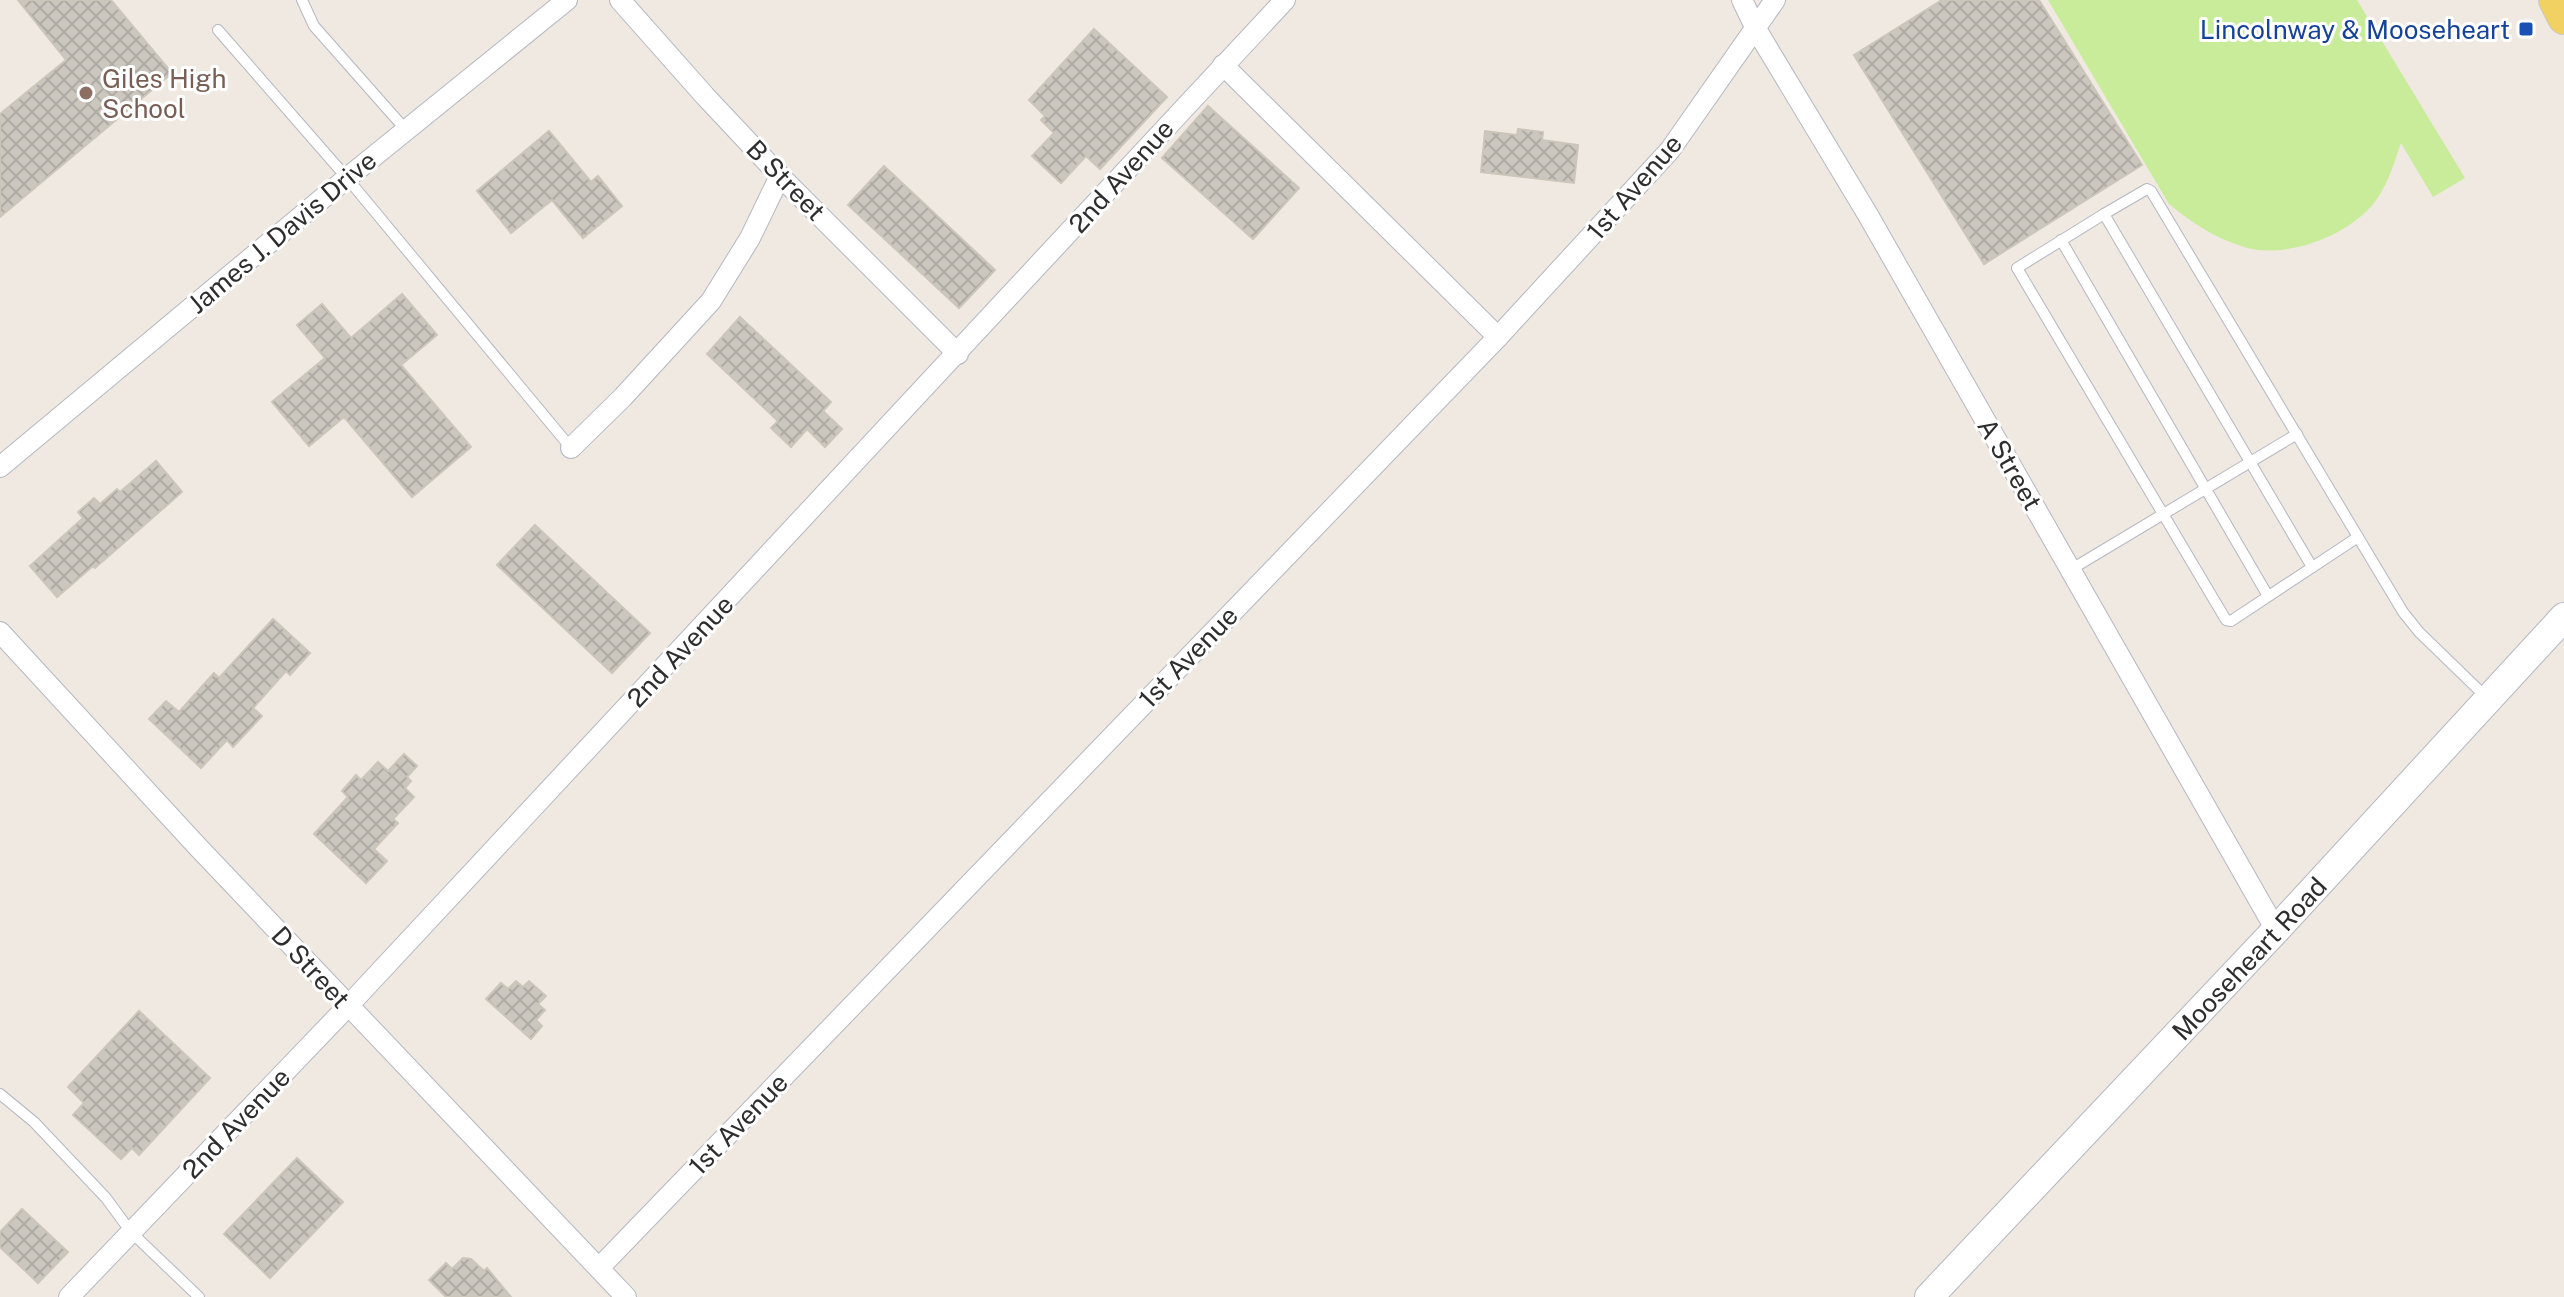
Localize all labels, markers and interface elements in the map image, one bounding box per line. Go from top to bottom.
place label: Lincolnway & Mooseheart [2200,14,2510,45]
marker: Lincolnway & Mooseheart [2517,20,2535,38]
place label: Giles High School [102,63,226,124]
marker: Giles High School [77,84,95,102]
street label: 2nd Avenue [1062,113,1180,239]
street label: 1st Avenue [1580,128,1688,246]
street label: B Street [740,133,832,227]
street label: James J. Davis Drive [182,144,382,320]
street label: A Street [1971,413,2049,515]
street label: 2nd Avenue [620,589,740,713]
street label: 1st Avenue [1132,600,1244,714]
street label: Mooseheart Road [2165,870,2333,1046]
street label: D Street [265,920,357,1014]
street label: 2nd Avenue [176,1061,296,1185]
street label: 1st Avenue [682,1067,794,1181]

